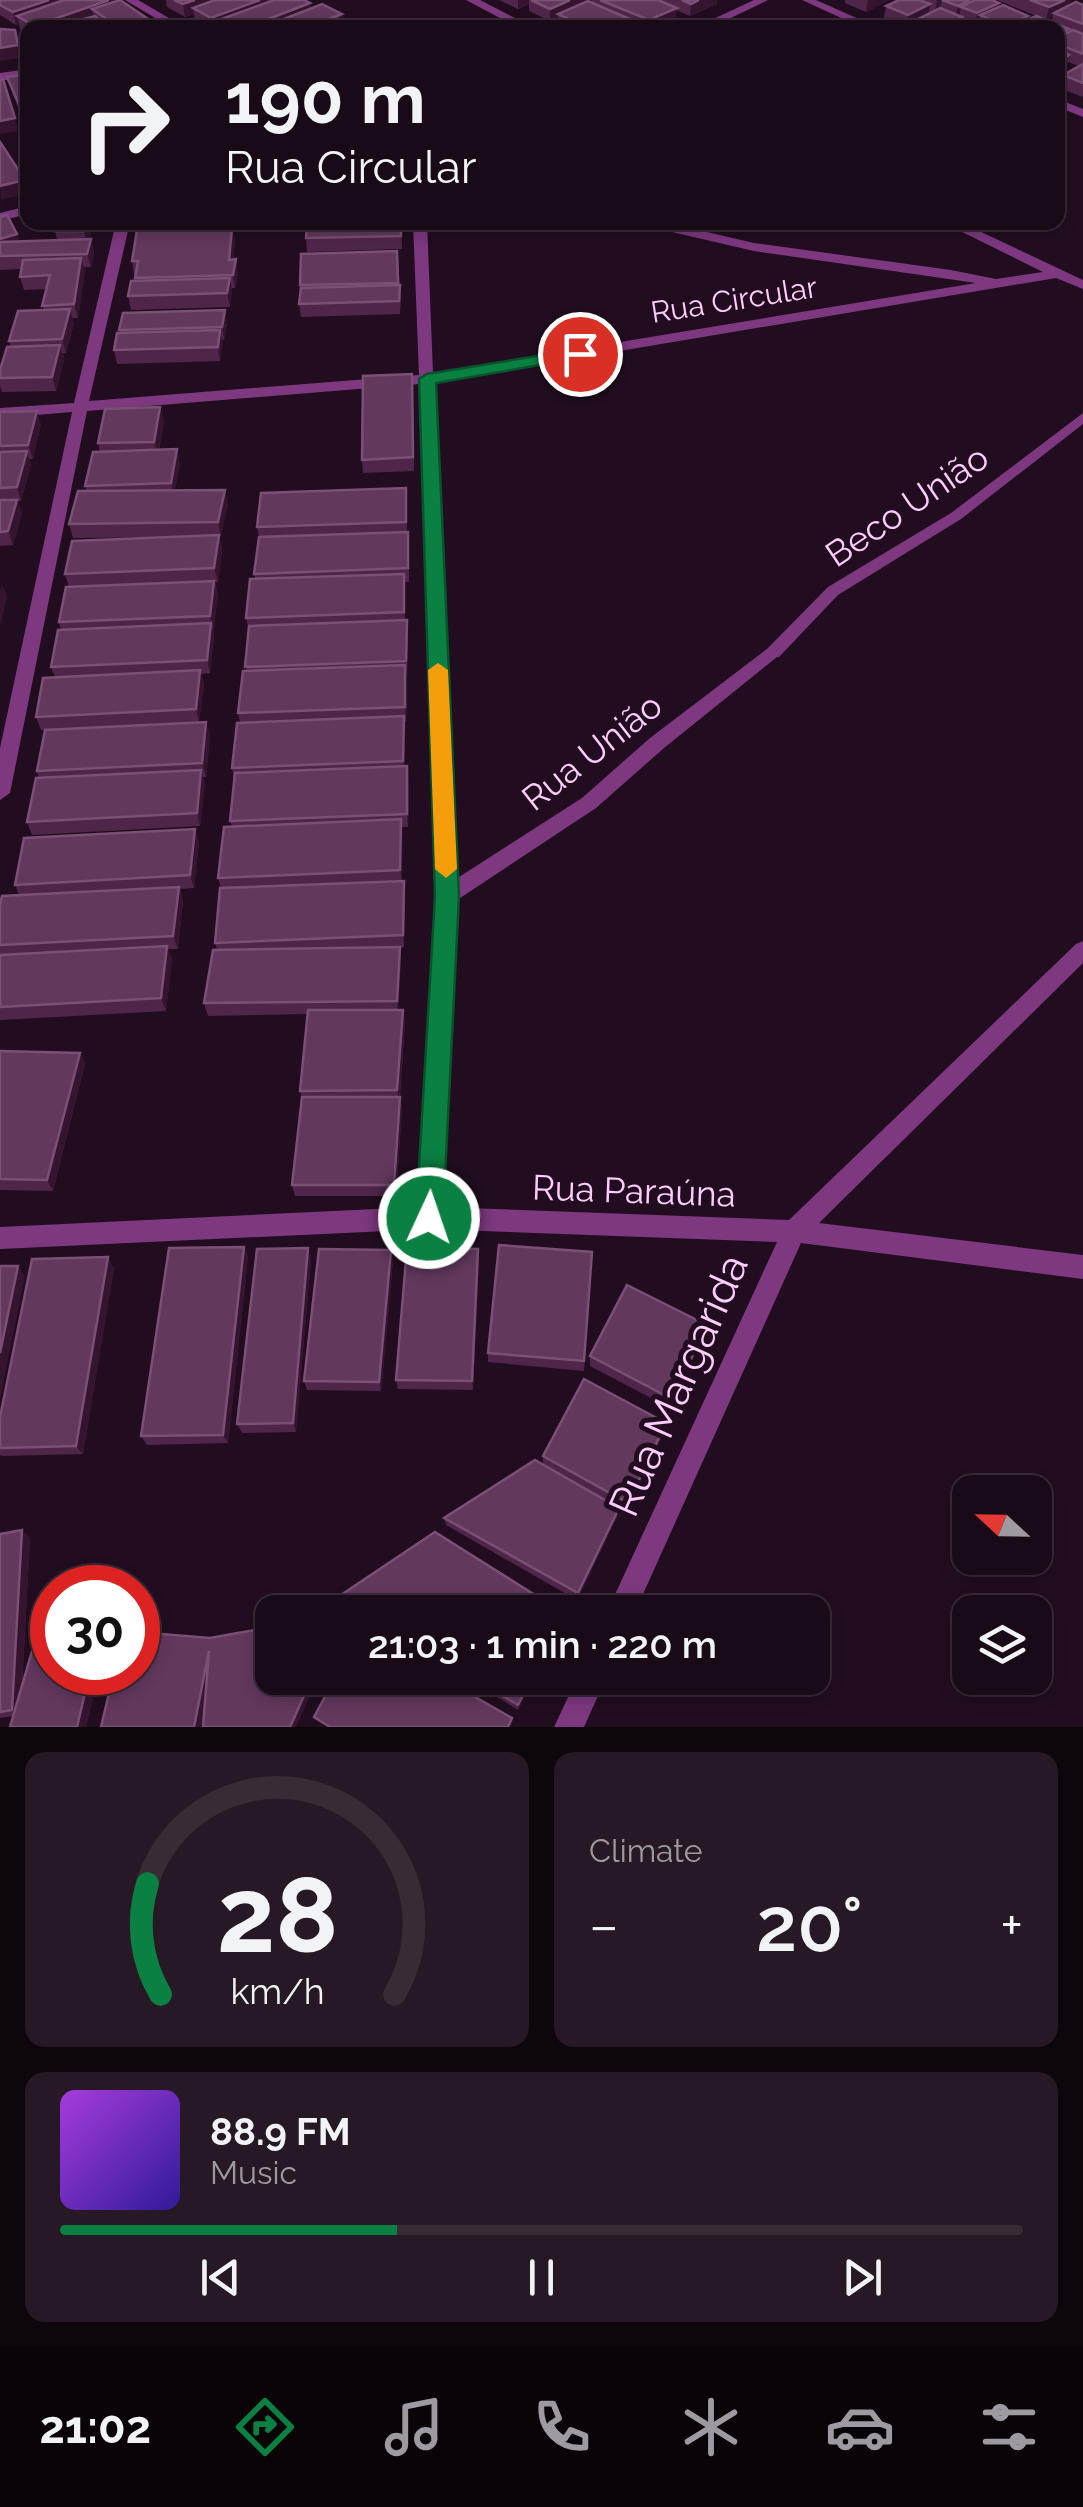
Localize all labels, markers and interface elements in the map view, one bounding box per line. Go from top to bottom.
text: 190 m [225,57,426,139]
icon: right [60,60,190,190]
text: Rua Circular [225,141,477,194]
street label: Rua Circular [648,269,820,330]
pin [538,312,623,397]
icon: arrive [553,327,608,382]
street label: Beco União [818,436,996,575]
street label: Rua União [514,684,670,819]
position arrow [377,1166,481,1270]
street label: Rua Paraúna [532,1166,736,1215]
street label: Rua Margarida [599,1247,758,1524]
north arrow [952,1475,1052,1575]
map controls [952,1475,1052,1695]
speed limit sign: 30 [30,1565,160,1695]
button: layers [952,1595,1052,1695]
text: 21:03 · 1 min · 220 m [368,1622,717,1667]
text: Climate [589,1832,703,1869]
text: 28 [216,1854,338,1976]
text: 20° [756,1880,863,1969]
text: − [589,1893,619,1958]
text: + [1000,1893,1023,1958]
text: km/h [230,1970,324,2012]
text: 88.9 FM [210,2109,351,2154]
text: Music [210,2154,297,2191]
icon: previous [193,2250,248,2305]
icon: pause [514,2250,569,2305]
icon: next [835,2250,890,2305]
icon: directions [230,2392,300,2462]
icon: music [379,2392,449,2462]
icon: phone [527,2392,597,2462]
icon: climate [676,2392,746,2462]
icon: car [825,2392,895,2462]
icon: filters [974,2392,1044,2462]
text: 21:02 [39,2401,151,2454]

